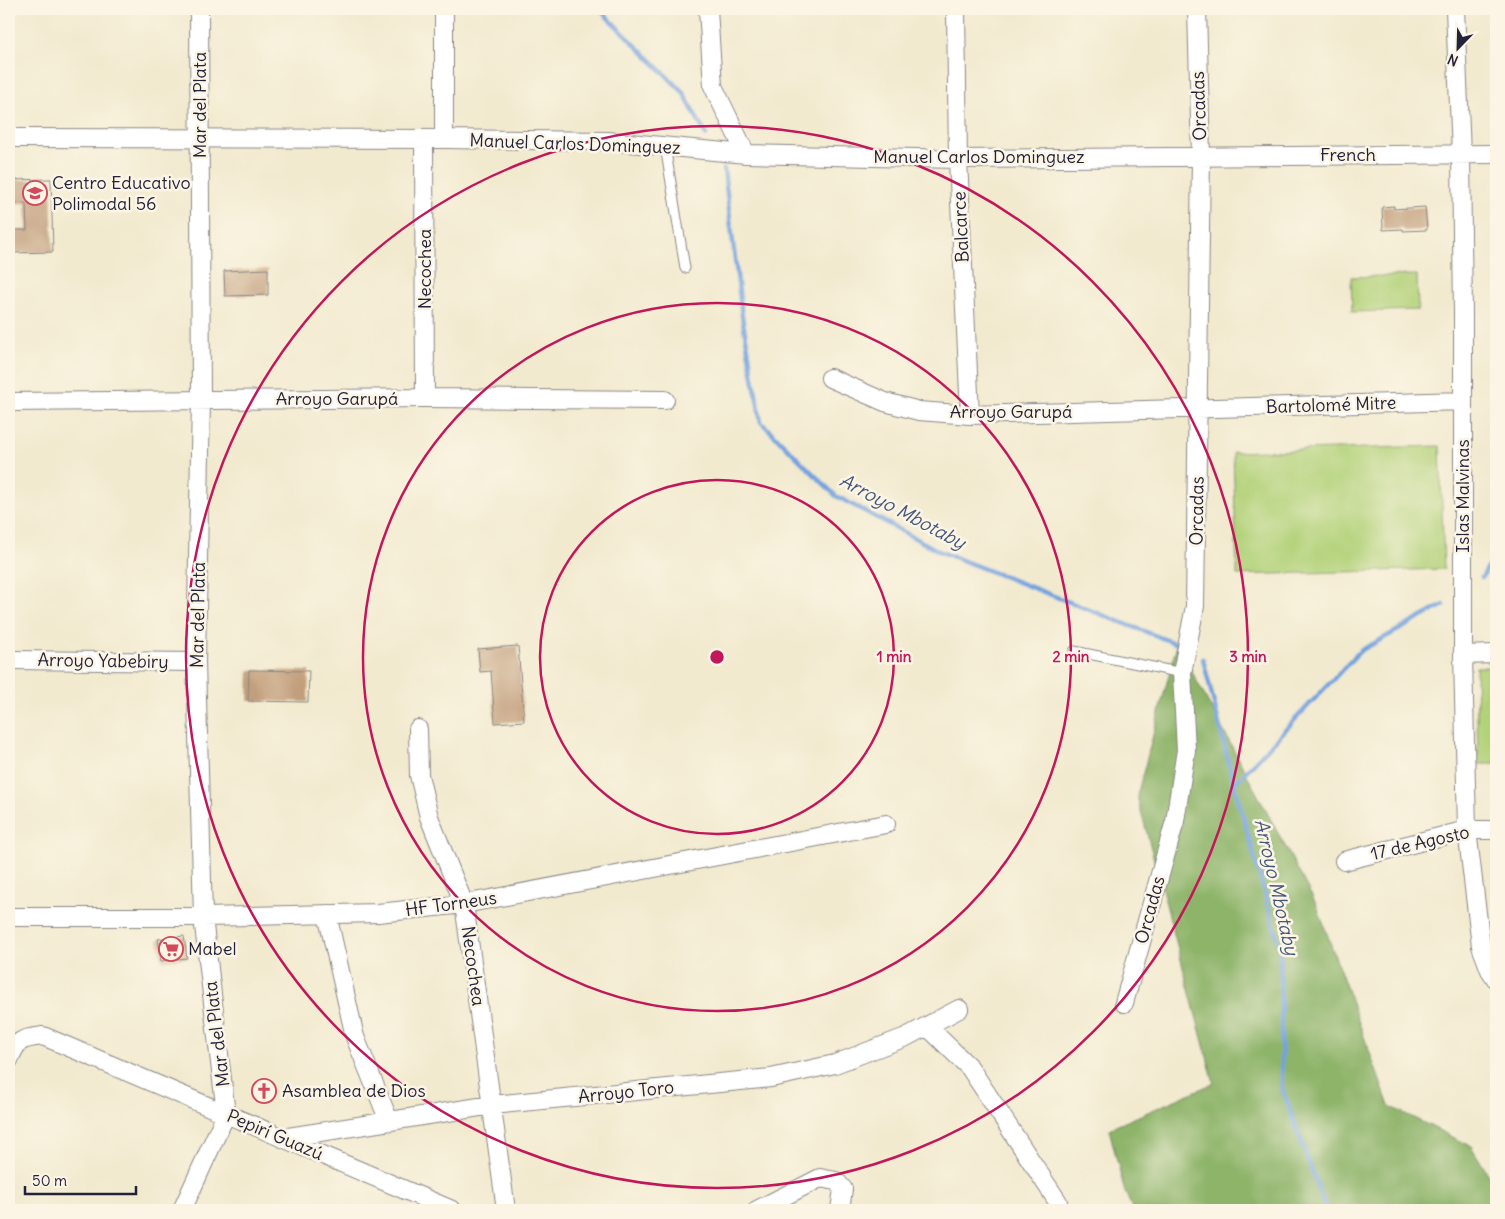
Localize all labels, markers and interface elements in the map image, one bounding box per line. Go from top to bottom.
north arrow [1432,22,1482,72]
text: N [1445,50,1461,70]
street label: Mar del Plata [188,52,211,158]
street label: Orcadas [1186,71,1211,141]
street label: Manuel Carlos Dominguez [469,128,681,159]
street label: French [1320,143,1376,166]
street label: Manuel Carlos Dominguez [873,145,1085,168]
place label: Centro Educativo Polimodal 56 [52,171,191,215]
school or university icon: Centro Educativo Polimodal 56 [22,180,48,206]
street label: Balcarce [947,191,974,263]
street label: Necochea [413,229,436,309]
street label: Arroyo Garupá [276,387,398,410]
street label: Bartolomé Mitre [1265,391,1397,418]
street label: Arroyo Garupá [950,400,1072,423]
street label: Islas Malvinas [1451,439,1474,553]
water label: Arroyo Mbotaby [836,468,971,555]
street label: Orcadas [1184,476,1209,546]
street label: Mar del Plata [185,562,210,668]
text: 1 min [877,647,912,666]
text: 2 min [1053,647,1090,666]
text: 3 min [1229,647,1267,666]
street label: Arroyo Yabebiry [37,648,169,673]
centre of rings [708,648,726,666]
water label: Arroyo Mbotaby [1250,817,1305,959]
street label: 17 de Agosto [1368,820,1472,865]
street label: Orcadas [1129,873,1170,946]
street label: HF Torneus [404,886,498,921]
street label: Necochea [456,924,490,1007]
supermarket icon: Mabel [158,936,184,962]
place label: Mabel [188,937,236,960]
street label: Mar del Plata [199,980,234,1088]
street label: Arroyo Toro [577,1075,675,1108]
church icon: Asamblea de Dios [251,1078,277,1104]
place label: Asamblea de Dios [282,1079,426,1102]
street label: Pepirí Guazú [223,1104,327,1165]
scale bar [25,1164,136,1196]
text: 50 m [32,1171,67,1190]

